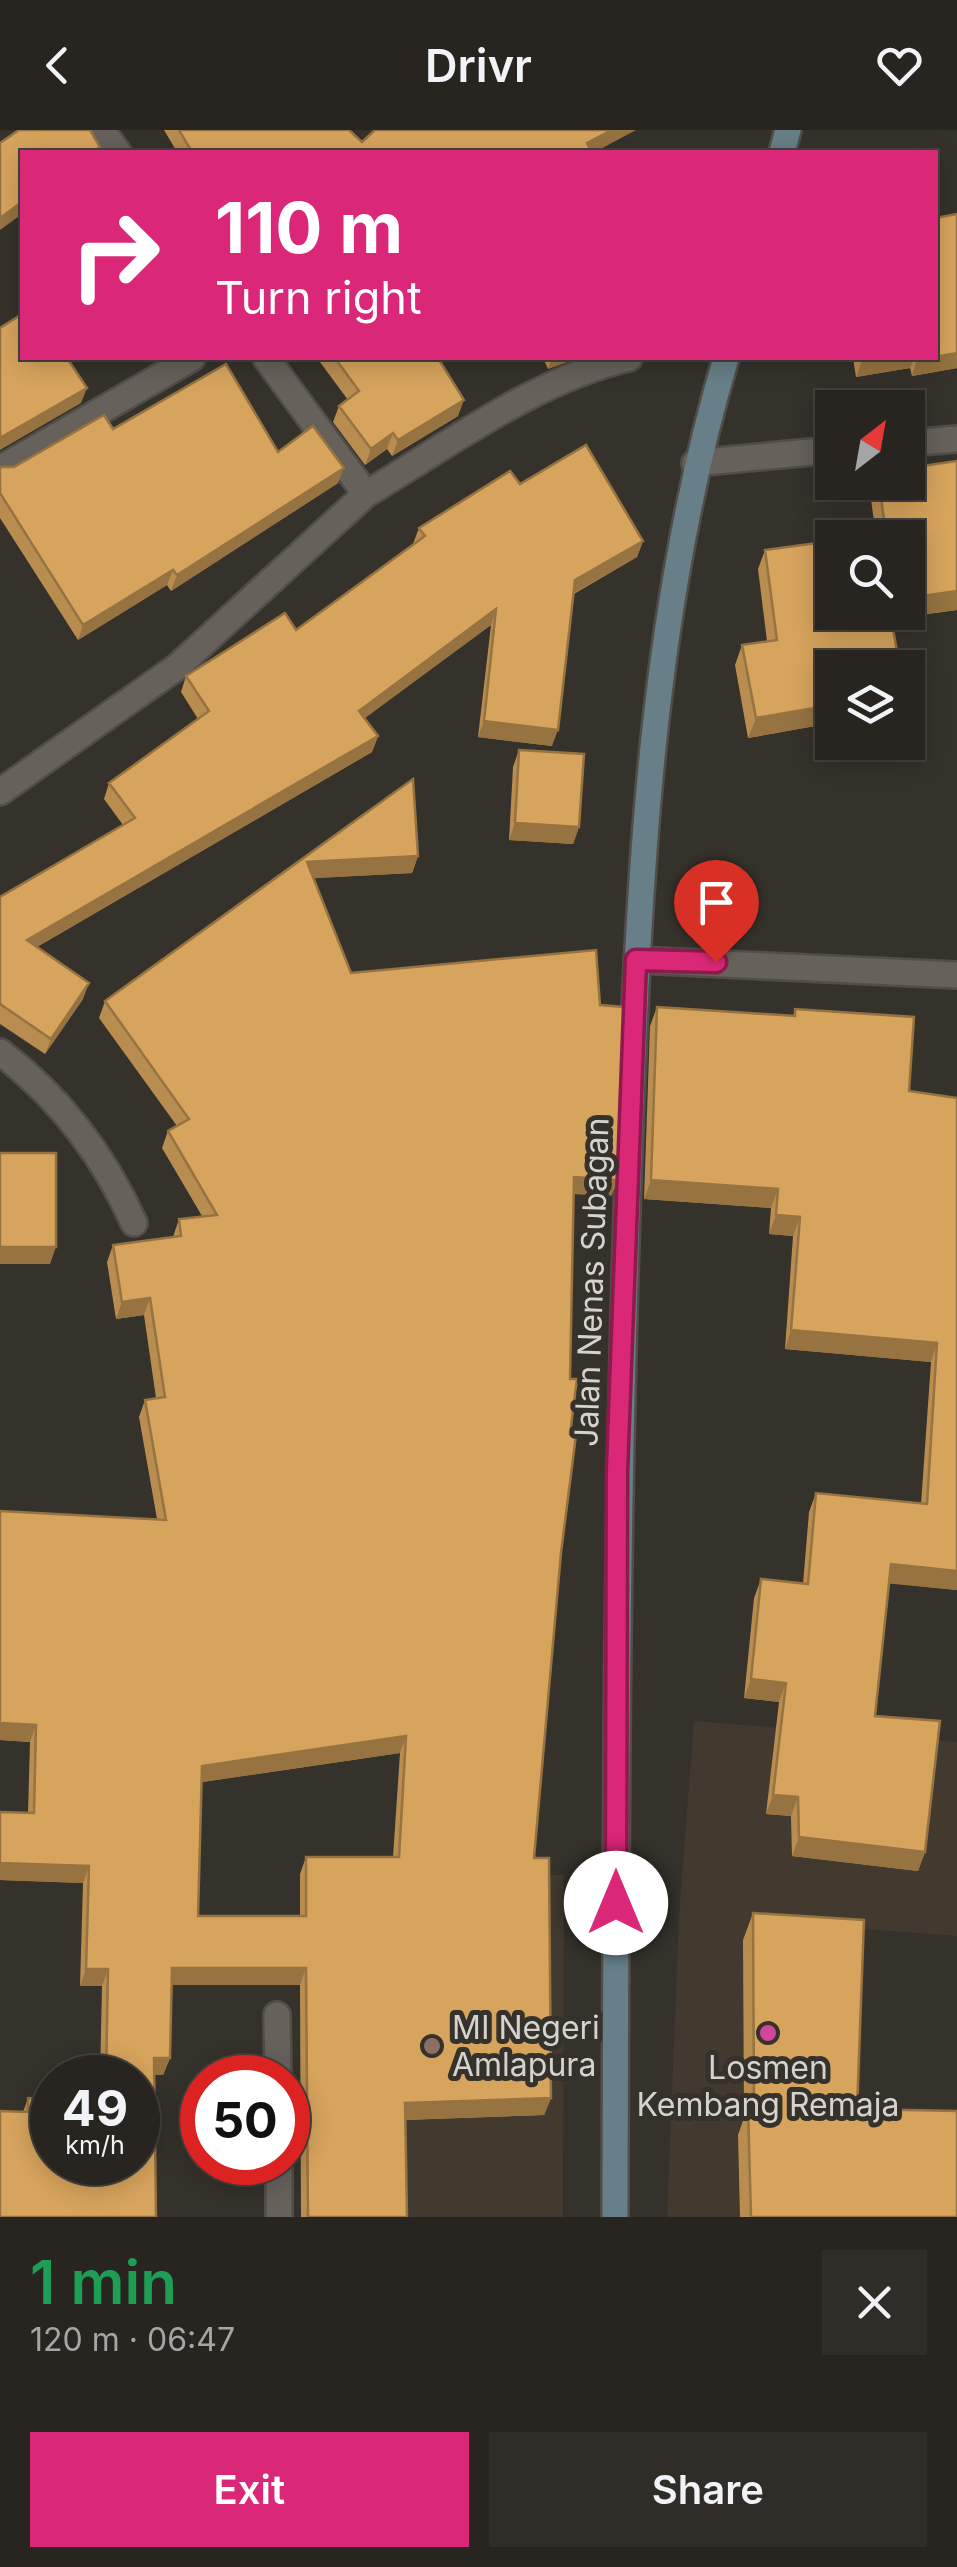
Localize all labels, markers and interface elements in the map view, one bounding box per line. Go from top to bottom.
icon: back [30,38,85,93]
text: Drivr [425,38,532,93]
icon: heart [872,38,927,93]
text: 110 m [215,185,403,270]
icon: right [50,190,180,320]
text: Turn right [215,270,422,325]
north arrow [815,390,925,500]
map controls [815,390,925,760]
button: search [815,520,925,630]
button: layers [815,650,925,760]
pin [674,860,759,963]
icon: arrive [689,875,744,930]
street label: Jalan Nenas Subagan [566,1117,617,1447]
position arrow [564,1851,668,1955]
place label: MI Negeri Amlapura [452,2008,600,2084]
marker: Losmen Kembang Remaja [757,2022,779,2044]
marker: MI Negeri Amlapura [421,2035,443,2057]
place label: Losmen Kembang Remaja [637,2048,899,2124]
speed limit sign: 50 [180,2055,310,2185]
text: 49 [62,2078,128,2138]
text: km/h [65,2130,125,2160]
text: 1 min [30,2246,177,2318]
button: close [822,2250,927,2355]
text: 120 m · 06:47 [30,2320,235,2359]
button: Exit [30,2432,469,2547]
button: Share [489,2432,927,2547]

